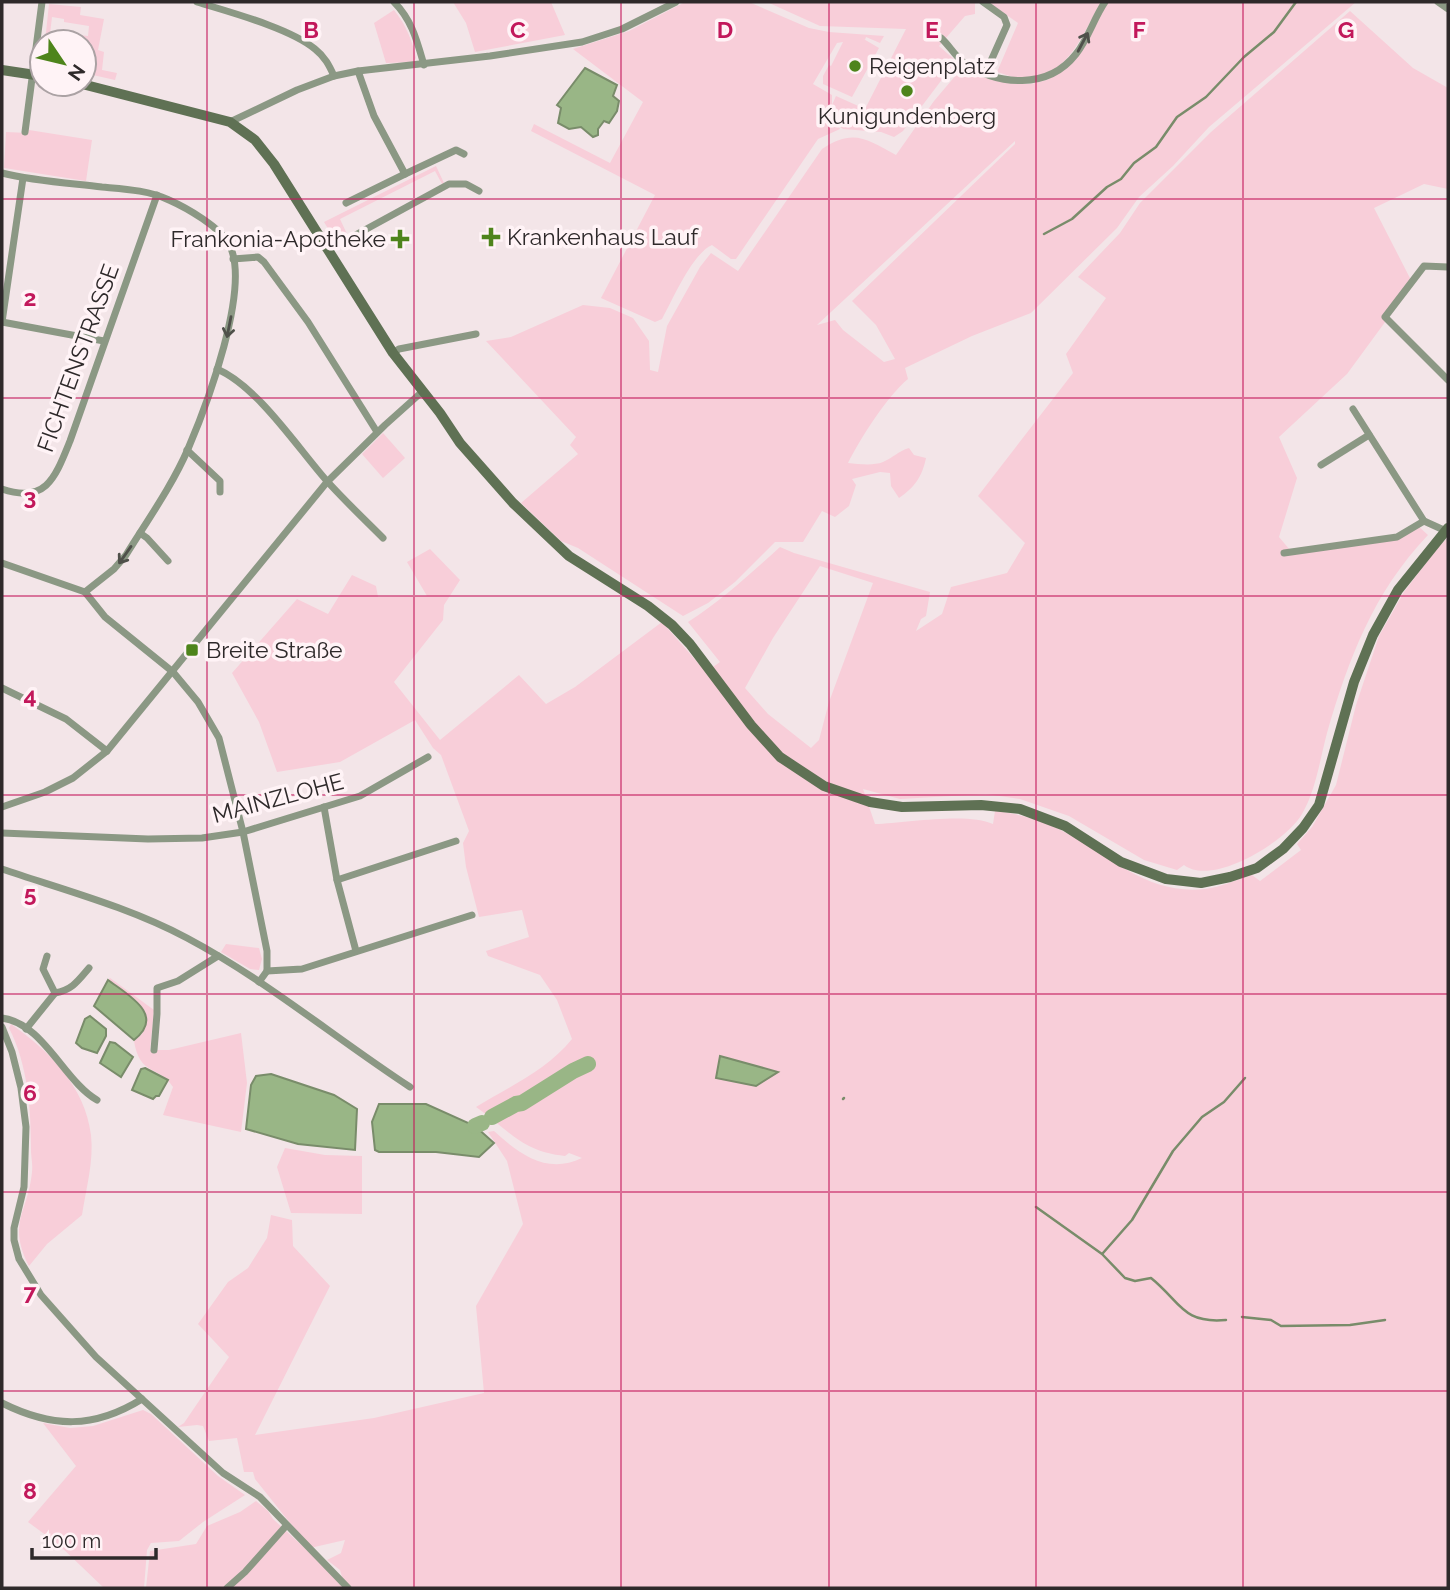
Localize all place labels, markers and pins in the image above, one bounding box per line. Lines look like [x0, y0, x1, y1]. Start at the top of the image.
place label: Reigenplatz [869, 52, 995, 79]
marker: Reigenplatz [847, 58, 863, 74]
marker: Kunigundenberg [899, 83, 915, 99]
place label: Kunigundenberg [818, 102, 996, 129]
place label: Krankenhaus Lauf [507, 223, 699, 250]
place label: Frankonia-Apotheke [171, 225, 386, 252]
marker: Krankenhaus Lauf [481, 227, 501, 247]
marker: Frankonia-Apotheke [392, 231, 408, 247]
place label: Breite Straße [206, 636, 343, 663]
marker: Breite Straße [184, 642, 200, 658]

